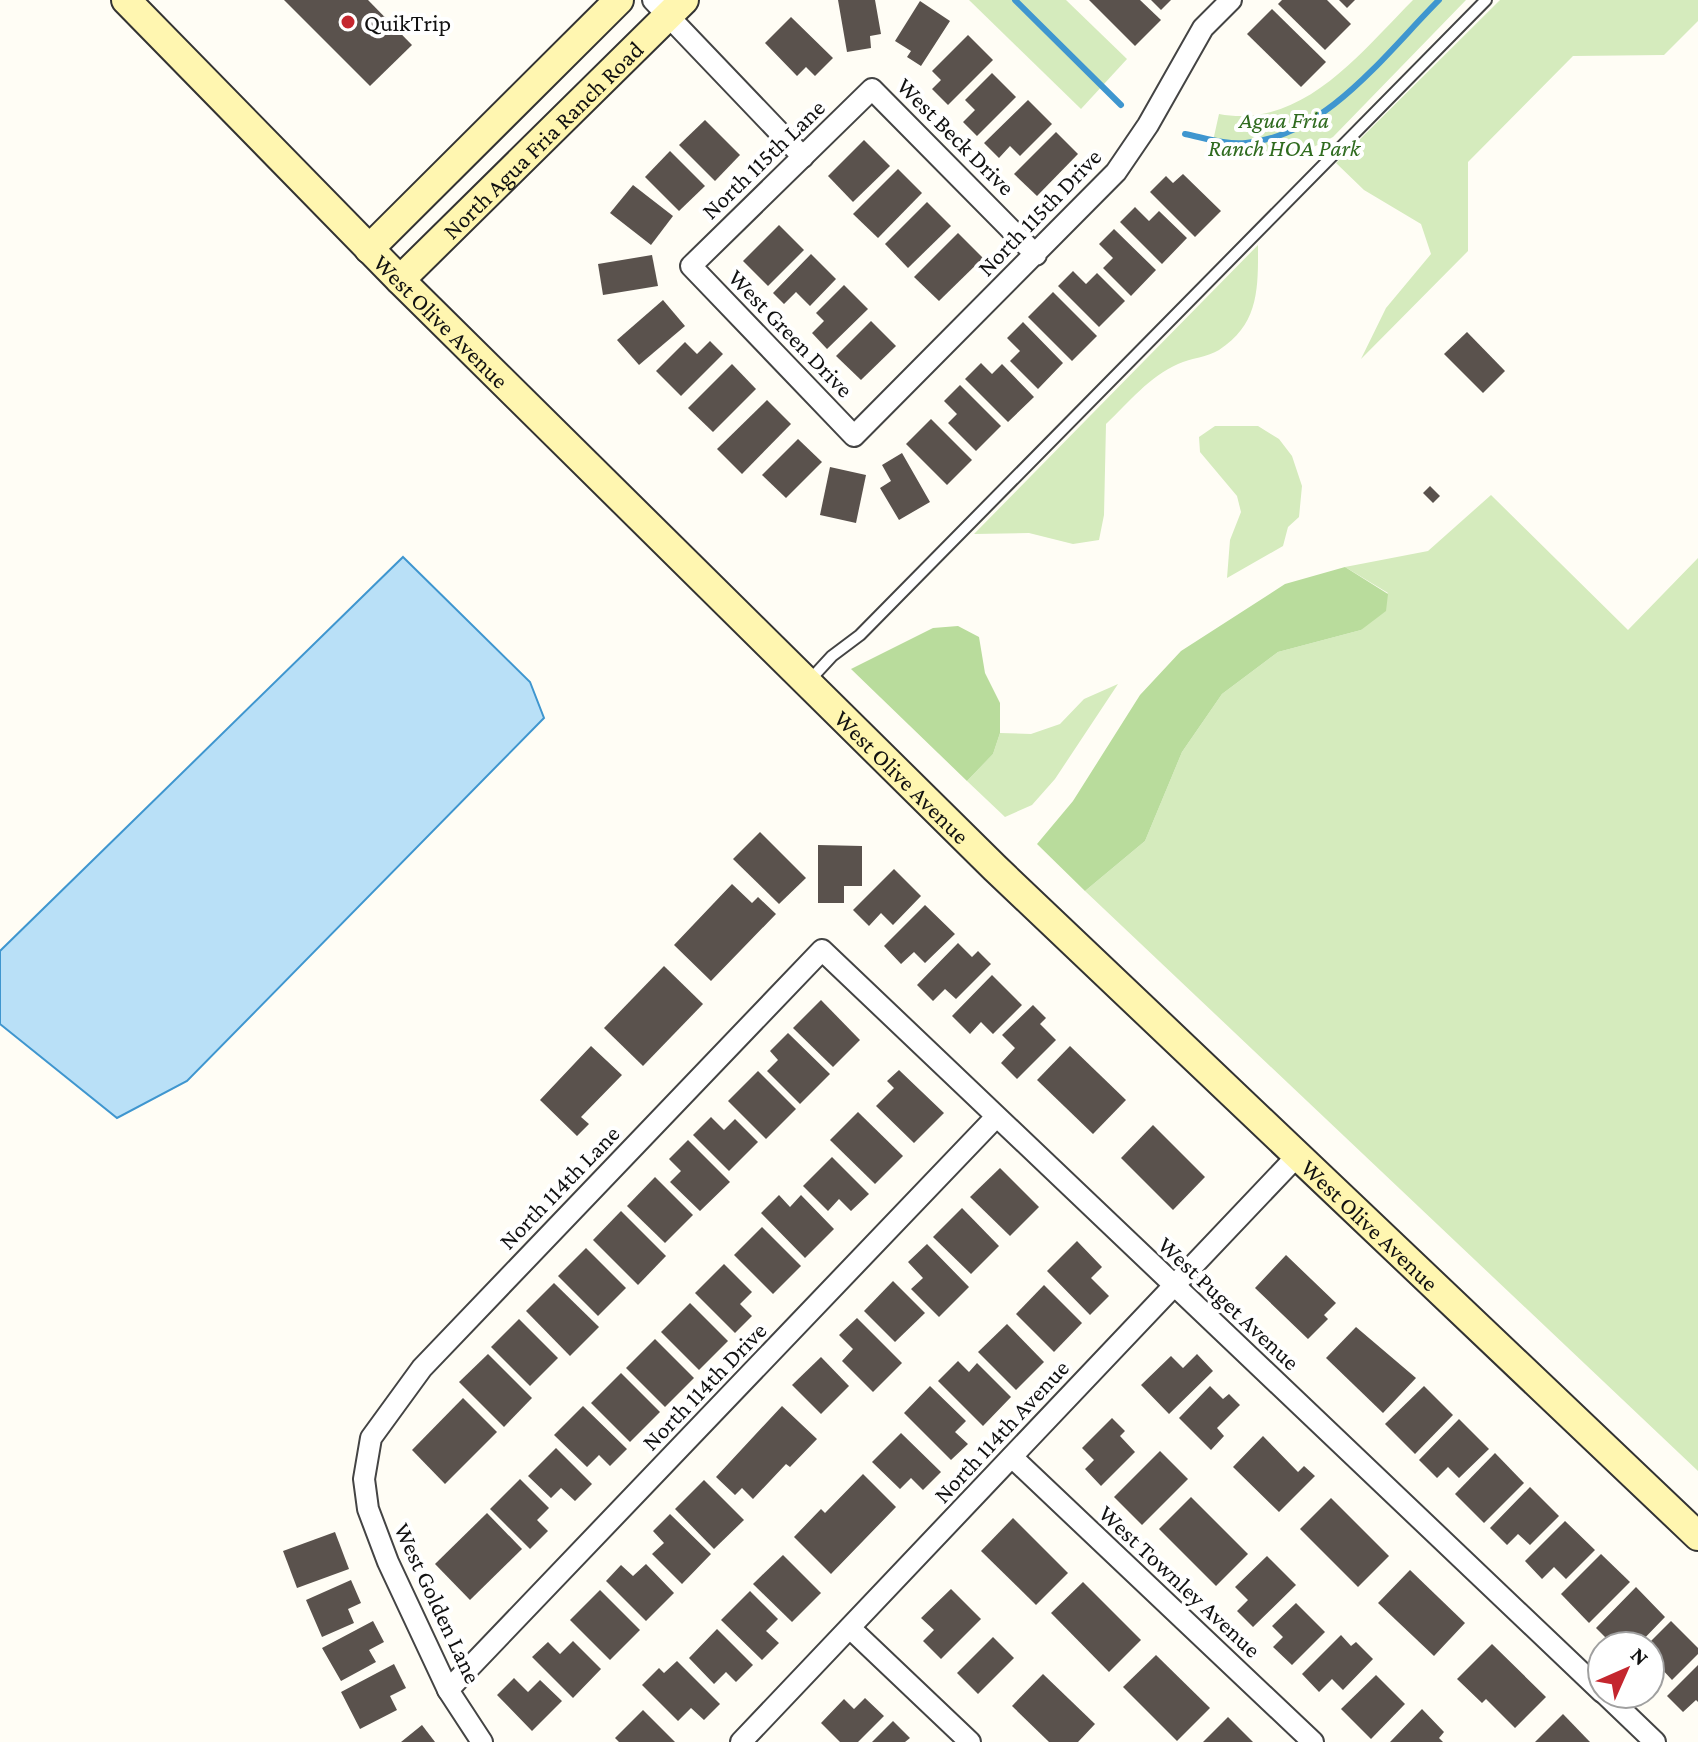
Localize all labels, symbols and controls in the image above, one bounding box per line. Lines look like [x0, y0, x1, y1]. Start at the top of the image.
place label: QuikTrip [364, 9, 451, 36]
marker: QuikTrip [339, 13, 357, 31]
street label: North Agua Fria Ranch Road [437, 35, 648, 244]
street label: West Beck Drive [892, 72, 1020, 200]
street label: North 115th Lane [696, 94, 830, 224]
park label: Agua Fria Ranch HOA Park [1208, 106, 1362, 161]
street label: North 115th Drive [972, 143, 1106, 281]
street label: West Olive Avenue [369, 248, 514, 393]
street label: West Green Drive [723, 263, 859, 403]
street label: West Olive Avenue [829, 704, 975, 849]
street label: North 114th Lane [493, 1120, 625, 1254]
street label: West Olive Avenue [1296, 1153, 1444, 1296]
street label: West Puget Avenue [1153, 1231, 1305, 1375]
street label: North 114th Drive [636, 1317, 772, 1455]
street label: North 114th Avenue [928, 1354, 1074, 1508]
street label: West Townley Avenue [1094, 1499, 1266, 1663]
street label: West Golden Lane [389, 1518, 487, 1688]
north arrow [1586, 1630, 1666, 1710]
text: N [1626, 1642, 1654, 1670]

